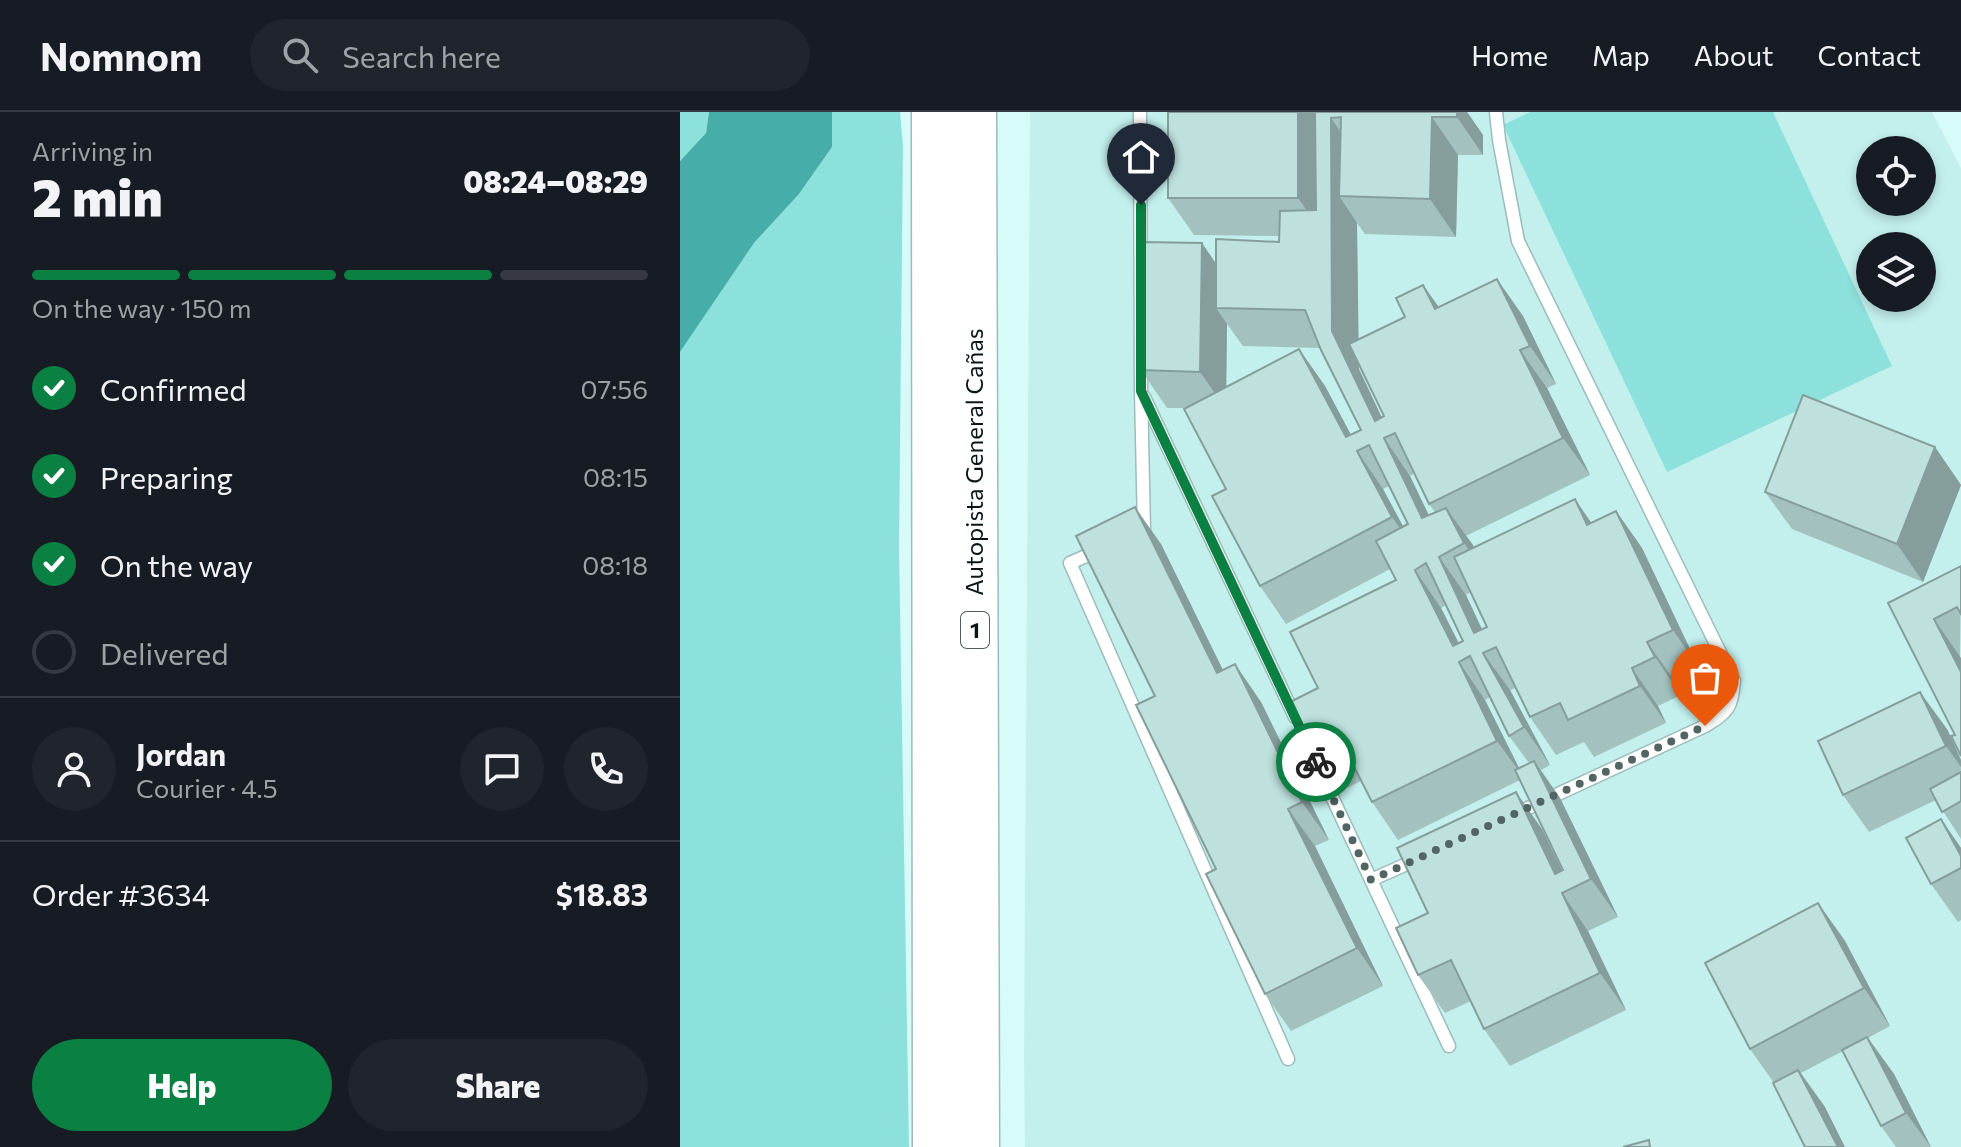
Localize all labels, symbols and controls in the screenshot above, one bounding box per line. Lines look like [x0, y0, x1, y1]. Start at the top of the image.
search box [250, 19, 810, 91]
text: Nomnom [40, 32, 202, 79]
icon: search [278, 33, 322, 77]
text: Search here [342, 37, 501, 74]
text: Home [1471, 38, 1548, 72]
text: Map [1592, 38, 1650, 72]
text: About [1694, 38, 1774, 72]
text: Contact [1818, 38, 1921, 72]
pin [1107, 123, 1175, 205]
text: Arriving in [32, 135, 153, 166]
icon: home [1119, 135, 1163, 179]
map controls [1856, 136, 1936, 312]
button: locate [1856, 136, 1936, 216]
text: 08:24–08:29 [463, 162, 648, 199]
text: 2 min [32, 164, 163, 228]
button: layers [1856, 232, 1936, 312]
text: On the way · 150 m [32, 292, 251, 323]
street label: Autopista General Cañas [959, 328, 988, 596]
icon: check [32, 366, 76, 410]
text: Confirmed [100, 370, 247, 407]
text: 07:56 [581, 373, 648, 404]
icon: check [32, 454, 76, 498]
text: Preparing [100, 458, 233, 495]
text: 08:15 [583, 461, 648, 492]
icon: check [32, 542, 76, 586]
text: On the way [100, 546, 253, 583]
text: 08:18 [582, 549, 648, 580]
road number: 1 [961, 612, 989, 648]
text: Delivered [100, 634, 229, 671]
pin [1671, 644, 1739, 726]
icon: bag [1683, 656, 1727, 700]
courier [1276, 722, 1356, 802]
button: person [32, 727, 116, 811]
button: chat [460, 727, 544, 811]
button: phone [564, 727, 648, 811]
text: Jordan [136, 735, 226, 772]
icon: bike [1294, 740, 1338, 784]
text: Courier · 4.5 [136, 772, 278, 803]
text: Order #3634 [32, 875, 210, 912]
text: $18.83 [556, 875, 648, 912]
button: Help [32, 1039, 332, 1131]
button: Share [348, 1039, 648, 1131]

